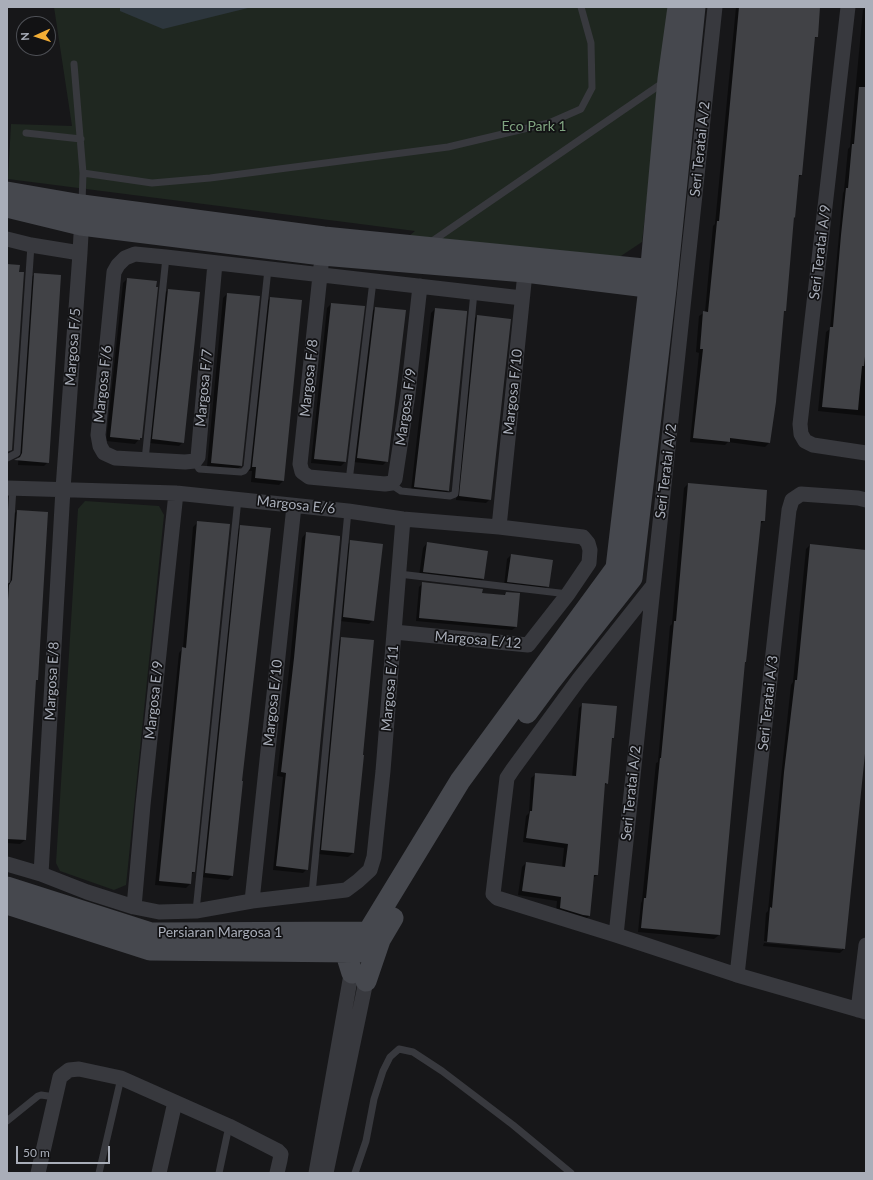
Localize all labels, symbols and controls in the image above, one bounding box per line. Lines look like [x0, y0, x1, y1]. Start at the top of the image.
north arrow [16, 16, 56, 56]
text: N [18, 32, 31, 41]
street label: Seri Teratai A/2 [687, 101, 713, 197]
park label: Eco Park 1 [502, 118, 566, 134]
street label: Seri Teratai A/9 [806, 204, 834, 300]
street label: Margosa F/5 [62, 307, 84, 387]
street label: Margosa F/8 [297, 338, 321, 418]
street label: Margosa F/6 [91, 344, 115, 424]
street label: Margosa F/7 [192, 348, 216, 428]
street label: Margosa F/10 [500, 348, 526, 436]
street label: Margosa F/9 [392, 367, 420, 447]
street label: Seri Teratai A/2 [652, 423, 680, 519]
street label: Margosa E/6 [256, 493, 336, 517]
street label: Margosa E/12 [434, 628, 522, 652]
street label: Margosa E/8 [42, 641, 62, 721]
street label: Margosa E/11 [378, 644, 402, 732]
street label: Seri Teratai A/3 [755, 655, 781, 751]
street label: Margosa E/10 [260, 659, 286, 747]
street label: Margosa E/9 [142, 660, 166, 740]
street label: Seri Teratai A/2 [618, 745, 644, 841]
street label: Persiaran Margosa 1 [158, 924, 282, 940]
scale bar [18, 1138, 112, 1164]
text: 50 m [23, 1145, 50, 1160]

